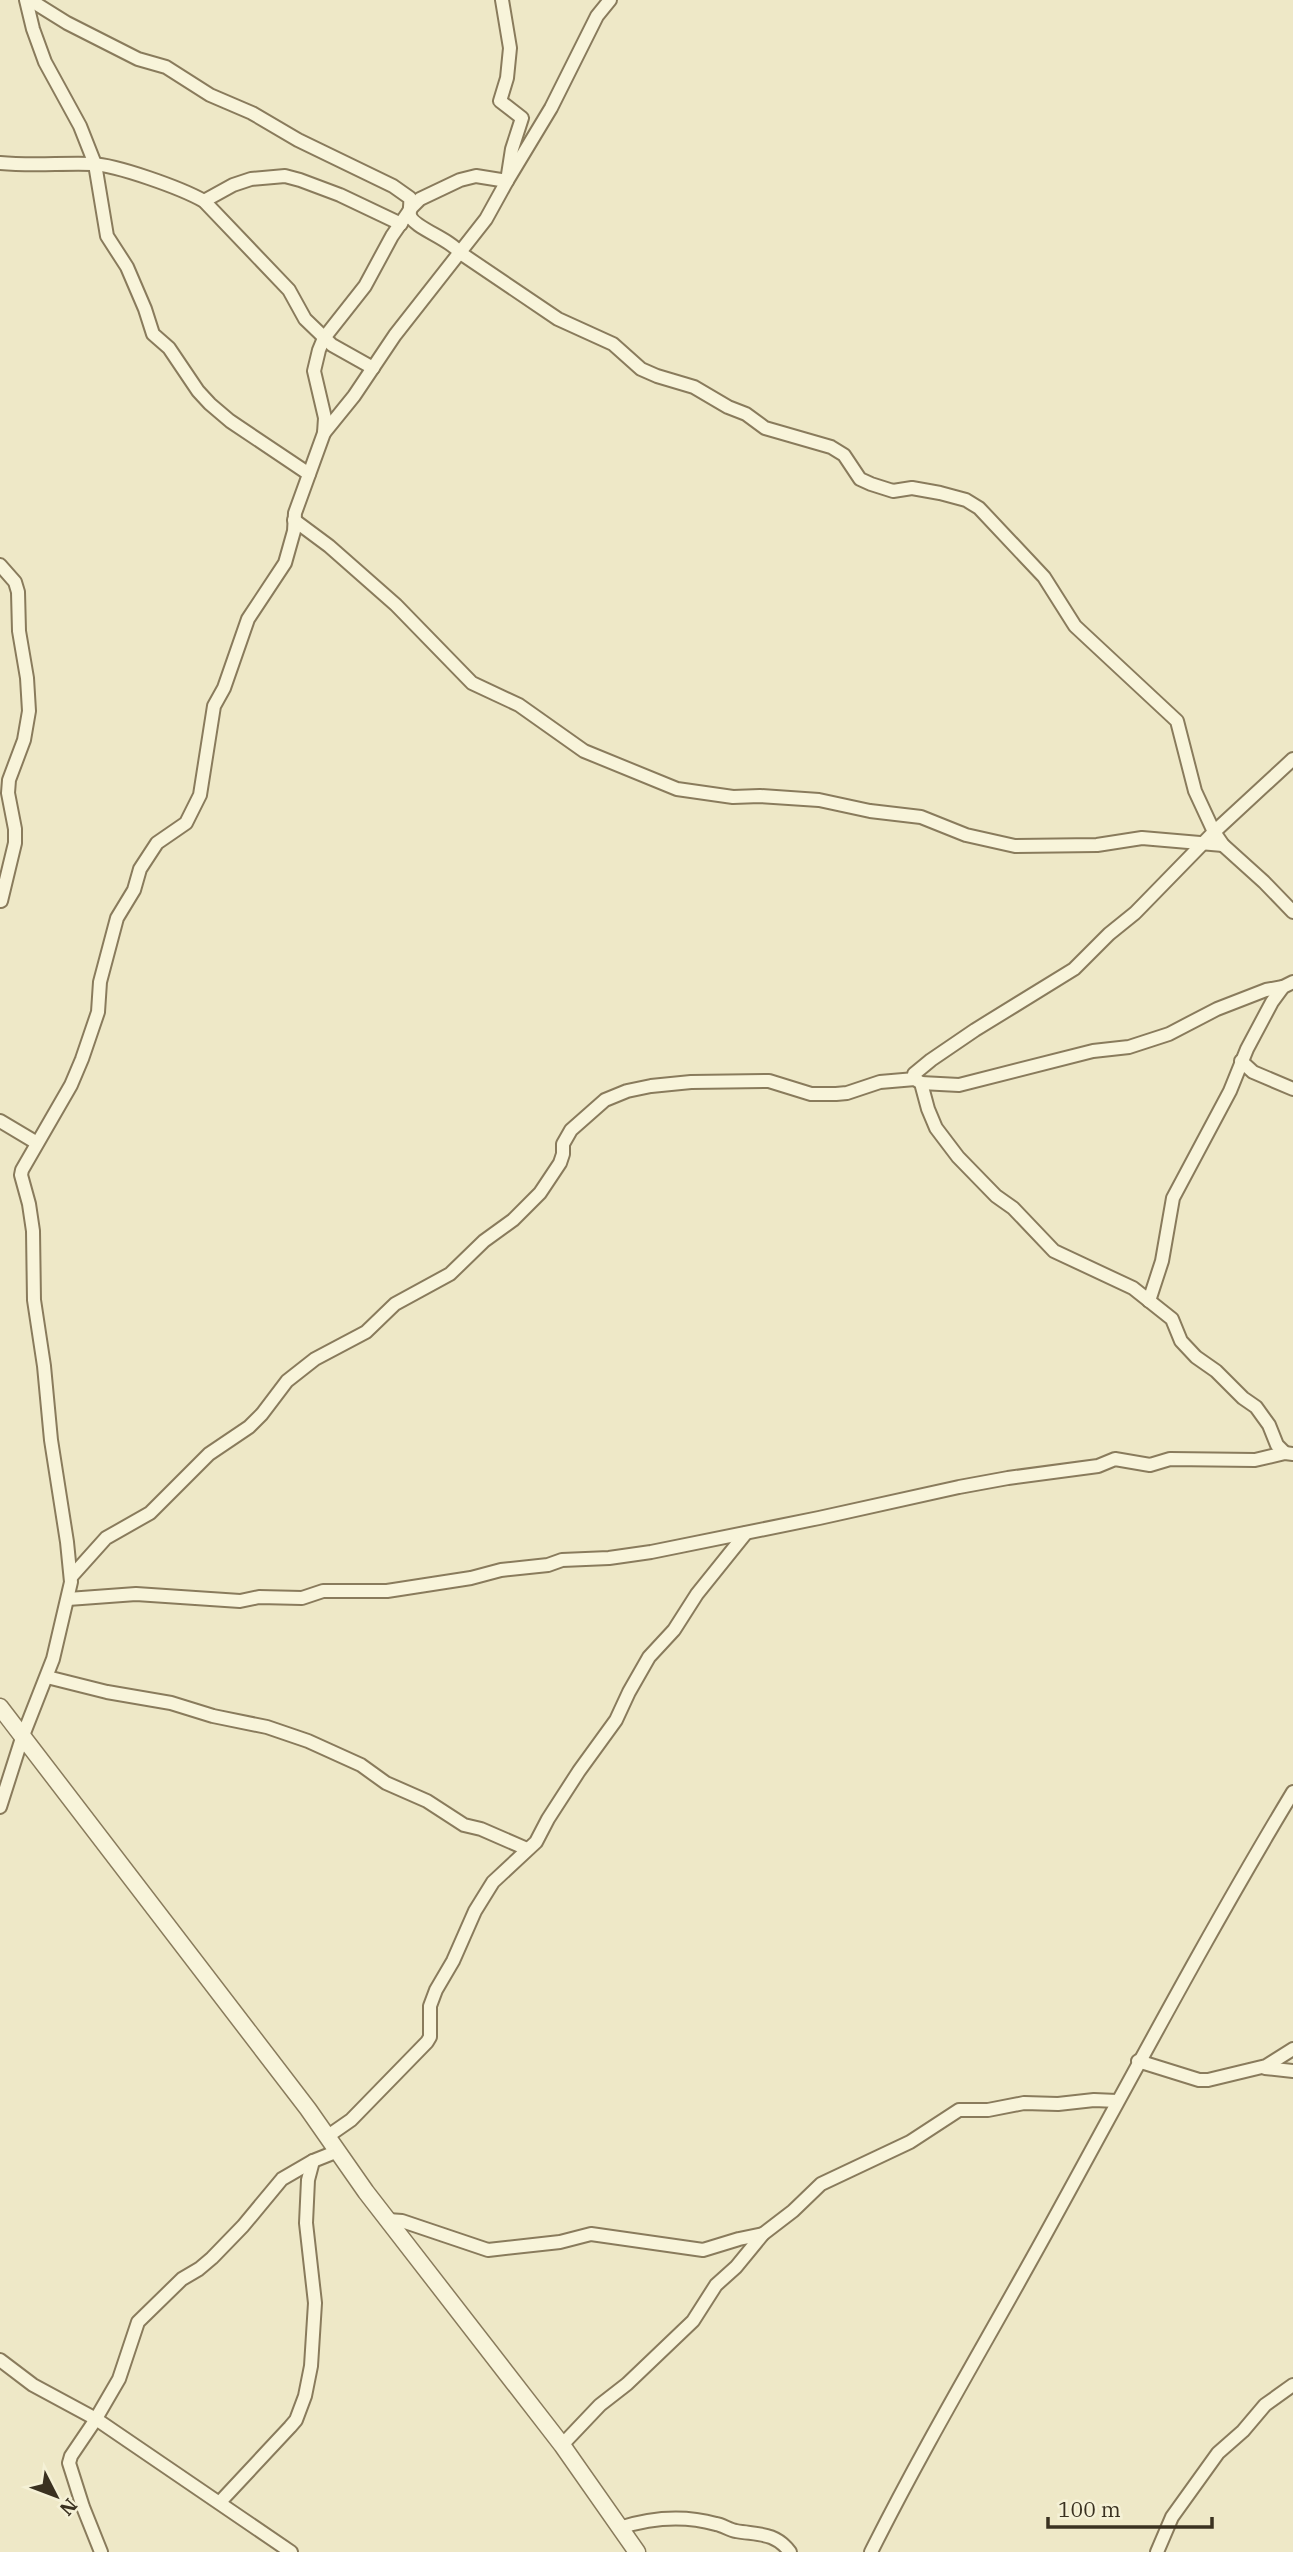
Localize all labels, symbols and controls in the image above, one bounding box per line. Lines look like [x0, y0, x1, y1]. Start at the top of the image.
north arrow [21, 2461, 91, 2531]
scale bar [1048, 2486, 1212, 2530]
text: N [55, 2494, 83, 2521]
text: 100 m [1058, 2495, 1121, 2523]

